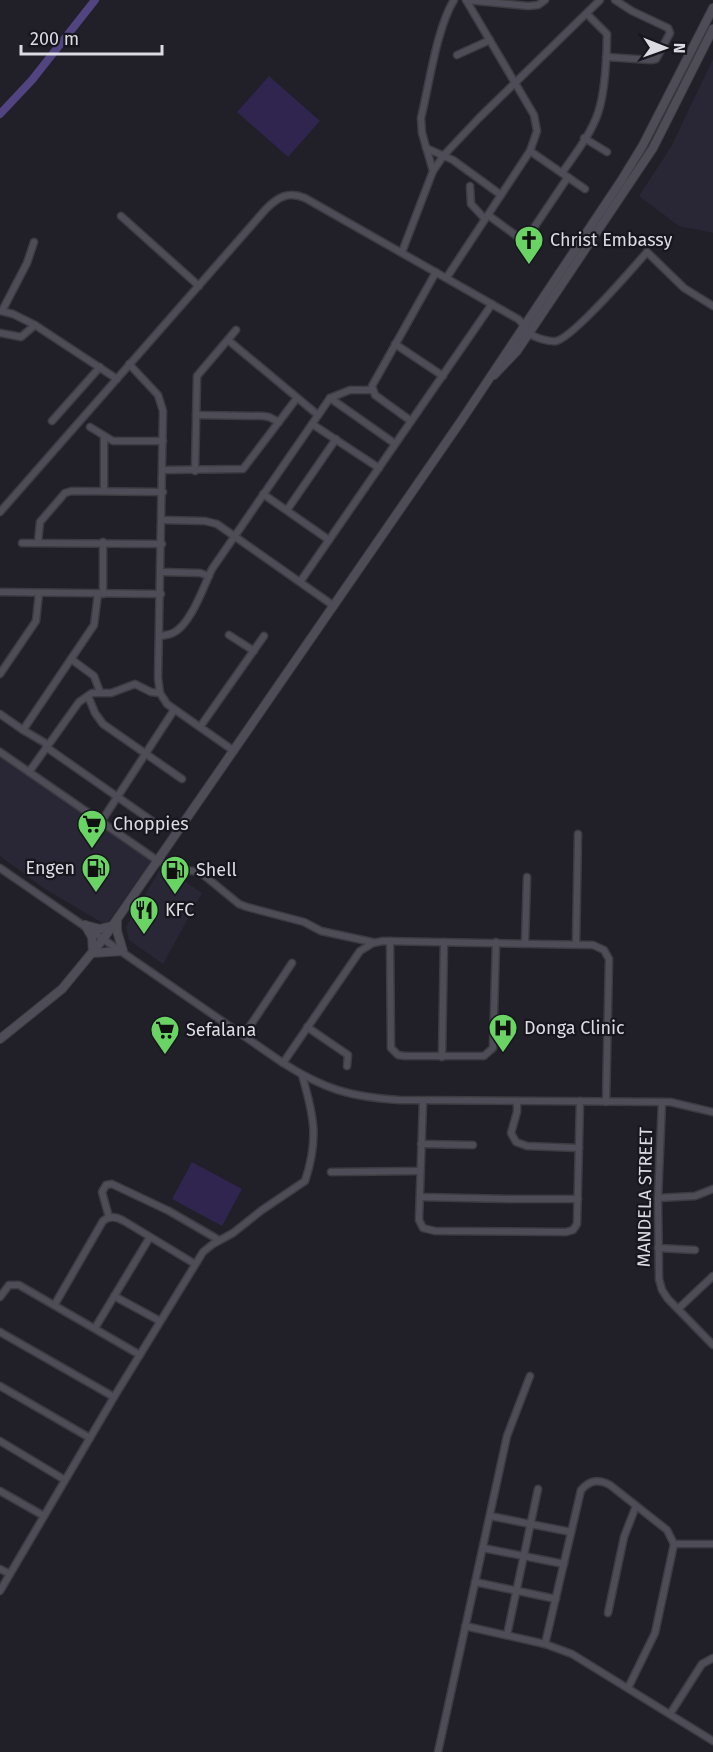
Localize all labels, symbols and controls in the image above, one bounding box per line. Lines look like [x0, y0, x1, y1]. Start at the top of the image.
scale bar [21, 18, 162, 56]
north arrow [635, 18, 695, 78]
text: 200 m [30, 28, 79, 50]
text: N [670, 43, 689, 54]
church icon: Christ Embassy [513, 224, 545, 266]
place label: Christ Embassy [550, 229, 672, 251]
supermarket icon: Choppies [76, 808, 108, 850]
place label: Choppies [113, 813, 189, 835]
fuel station icon: Engen [80, 852, 112, 894]
fuel station icon: Shell [159, 854, 191, 896]
place label: Engen [26, 857, 75, 879]
place label: Shell [196, 859, 237, 881]
restaurant icon: KFC [128, 894, 160, 936]
place label: KFC [165, 899, 194, 921]
hospital icon: Donga Clinic [487, 1012, 519, 1054]
supermarket icon: Sefalana [149, 1014, 181, 1056]
place label: Donga Clinic [524, 1017, 625, 1039]
place label: Sefalana [186, 1019, 256, 1041]
street label: MANDELA STREET [633, 1126, 657, 1267]

